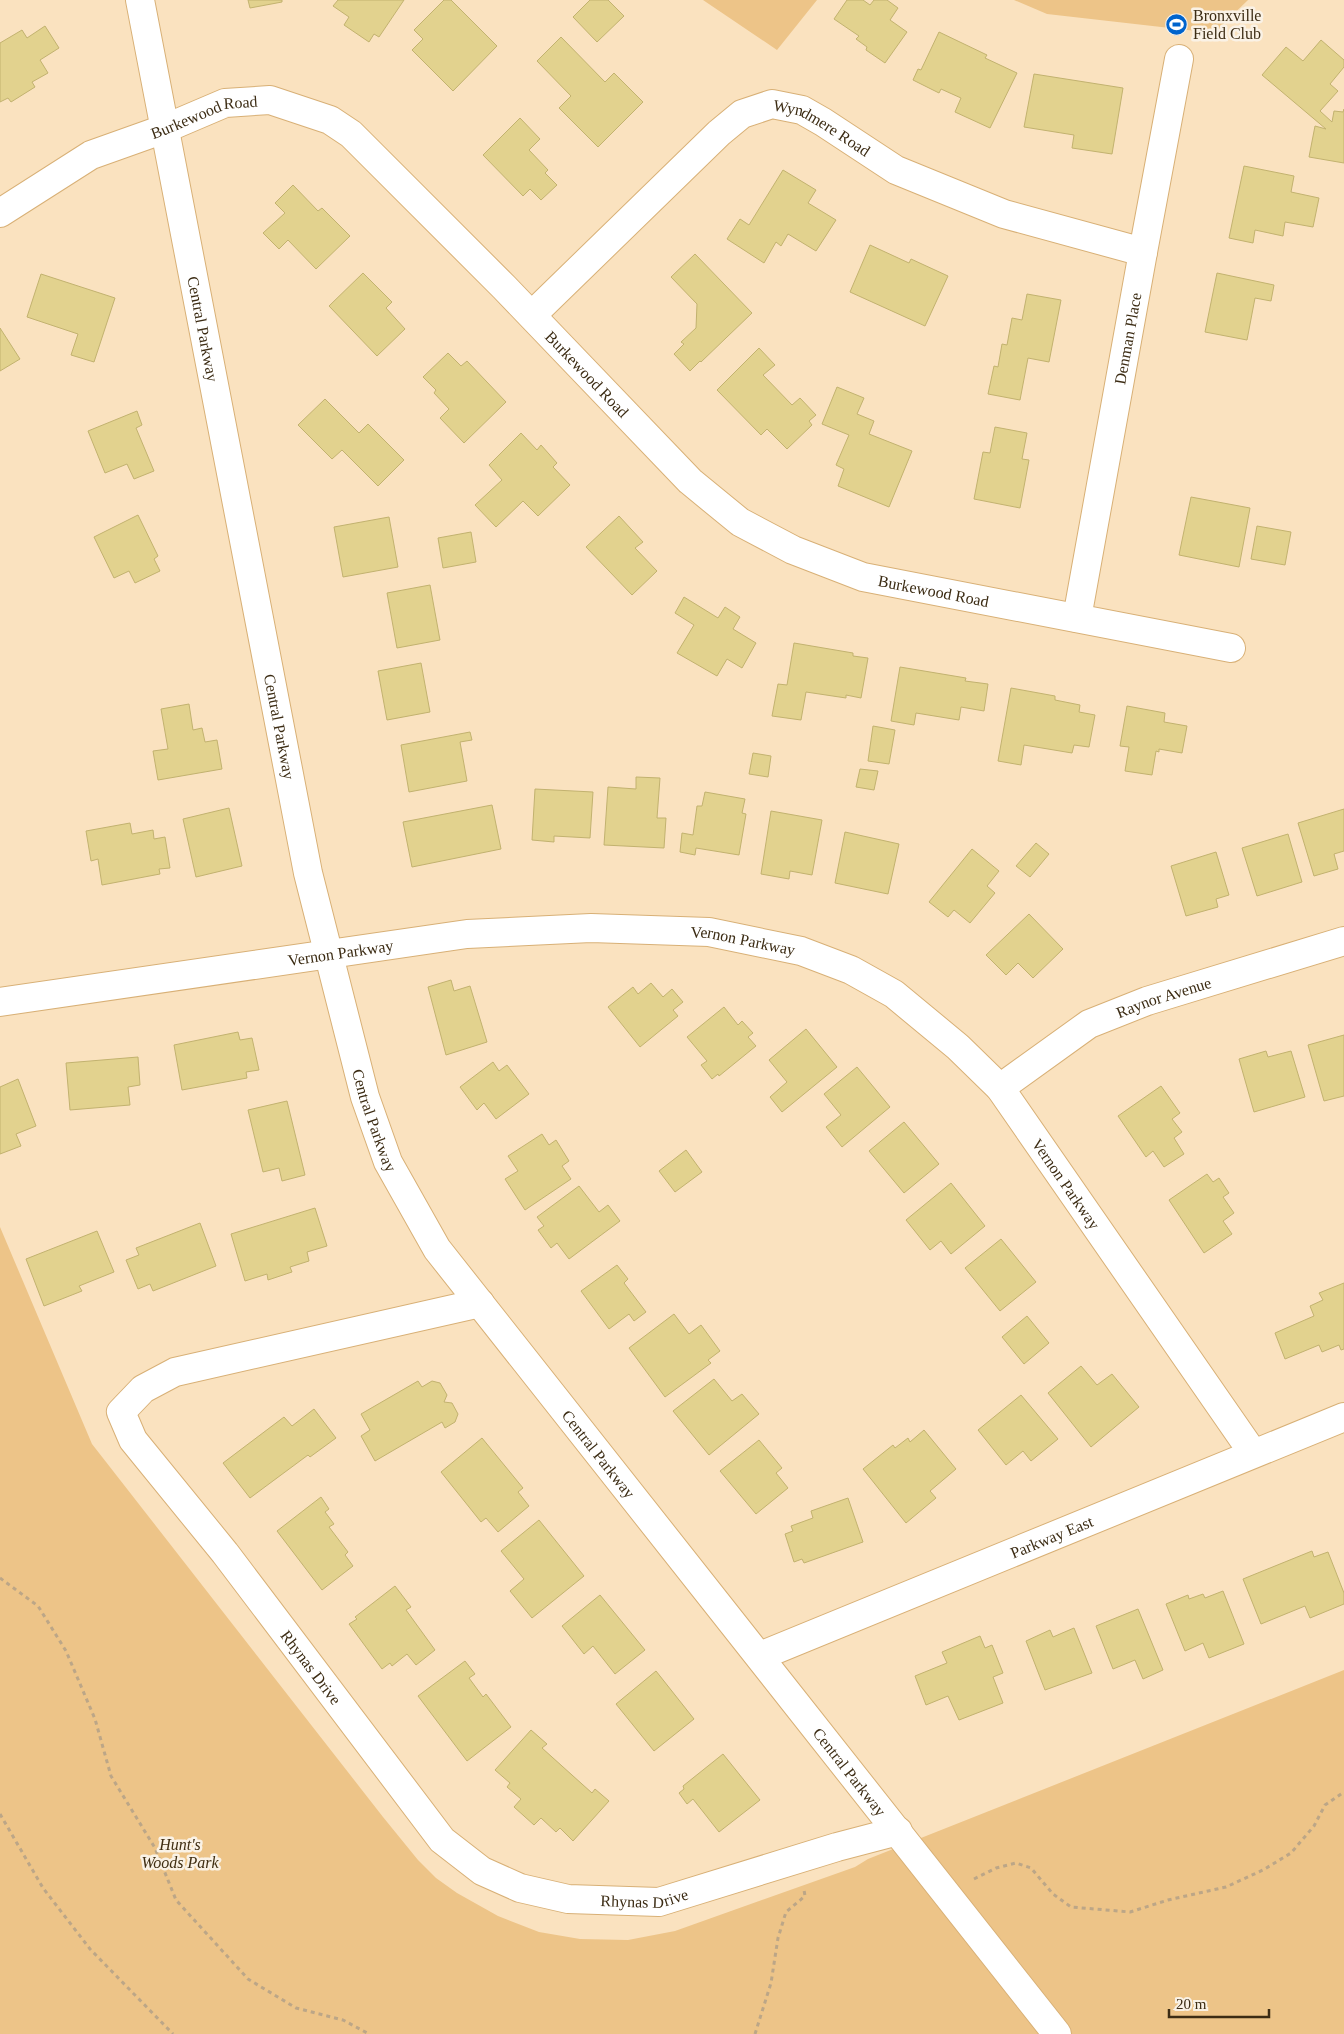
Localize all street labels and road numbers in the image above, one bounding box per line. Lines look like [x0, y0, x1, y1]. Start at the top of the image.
street label: Burkewood Road [148, 93, 258, 142]
street label: Wyndmere Road [772, 96, 873, 160]
street label: Central Parkway [184, 275, 221, 383]
street label: Denman Place [1111, 291, 1145, 386]
street label: Burkewood Road [542, 328, 632, 421]
street label: Burkewood Road [877, 572, 990, 610]
street label: Central Parkway [261, 673, 298, 781]
street label: Vernon Parkway [690, 923, 797, 960]
street label: Vernon Parkway [287, 937, 394, 969]
street label: Raynor Avenue [1114, 974, 1213, 1021]
street label: Central Parkway [349, 1067, 400, 1175]
street label: Vernon Parkway [1029, 1135, 1103, 1233]
street label: Central Parkway [559, 1407, 638, 1502]
street label: Parkway East [1008, 1512, 1096, 1562]
street label: Rhynas Drive [277, 1627, 344, 1708]
street label: Central Parkway [810, 1725, 889, 1820]
street label: Rhynas Drive [600, 1886, 690, 1911]

